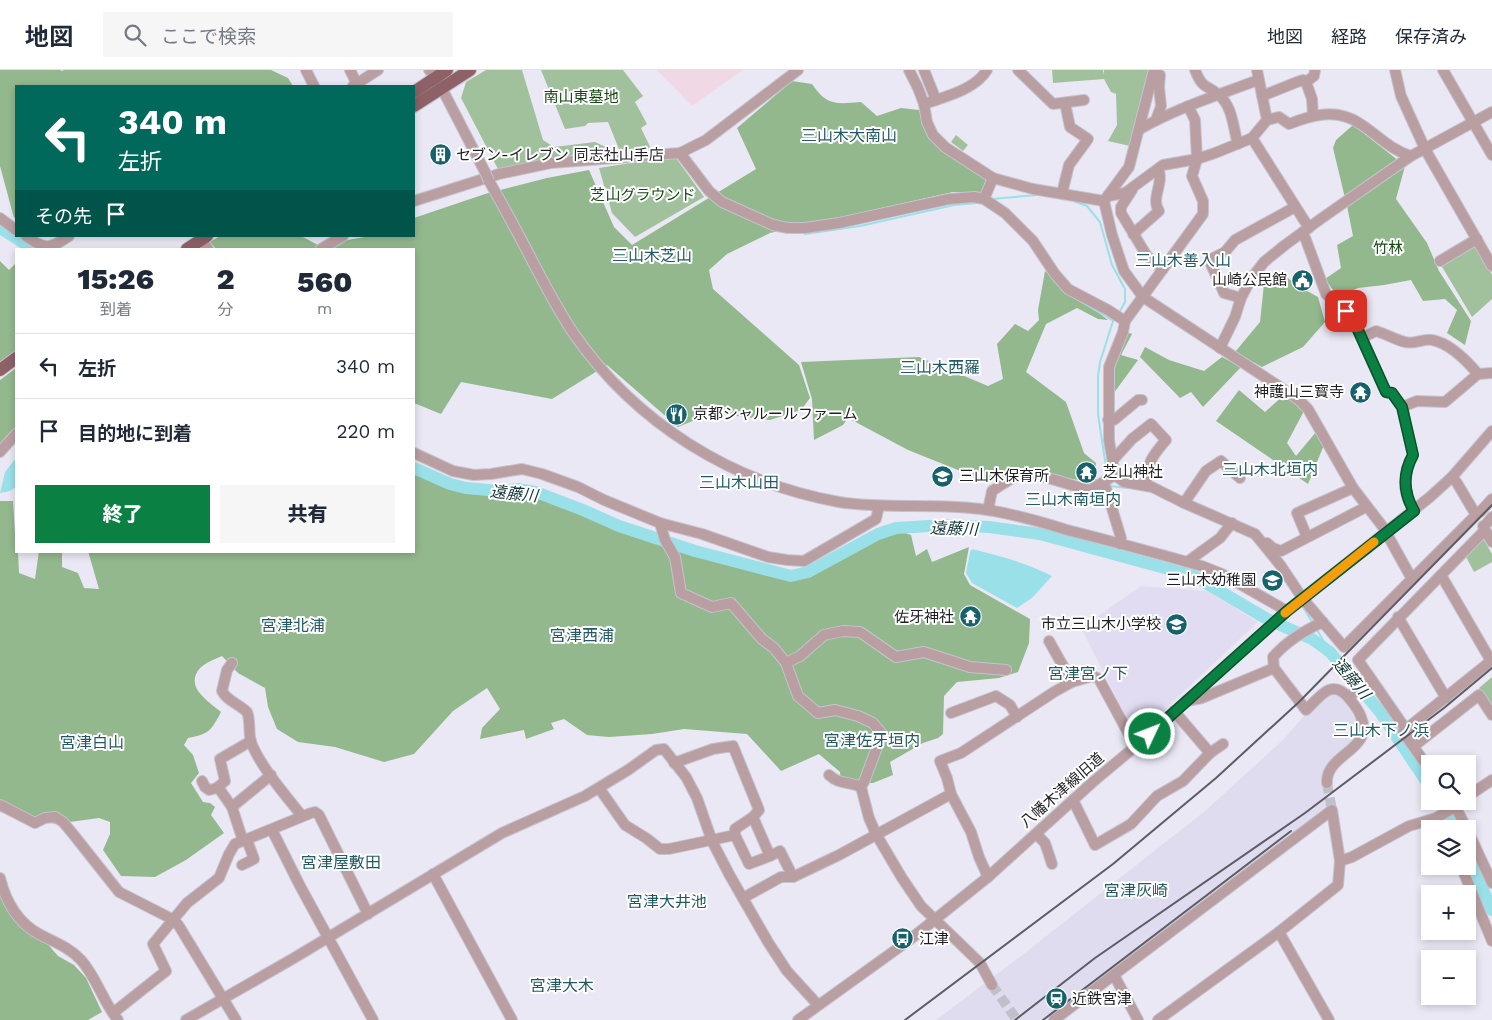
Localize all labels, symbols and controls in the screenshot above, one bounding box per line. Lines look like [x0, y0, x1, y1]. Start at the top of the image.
search box [103, 12, 453, 57]
icon: search [121, 21, 149, 49]
text: 地図 [25, 23, 73, 51]
text: ここで検索 [161, 25, 256, 48]
text: 地図 [1267, 26, 1303, 47]
text: 経路 [1331, 26, 1367, 47]
text: 保存済み [1395, 26, 1467, 47]
park label: 南山東墓地 [543, 88, 619, 106]
text: 340 m [118, 101, 227, 143]
icon: left [35, 105, 100, 170]
district label: 三山木大南山 [801, 126, 897, 145]
building icon: セブン-イレブン 同志社山手店 [428, 143, 452, 167]
place label: セブン-イレブン 同志社山手店 [456, 146, 664, 164]
text: 左折 [118, 149, 162, 174]
park label: 芝山グラウンド [590, 186, 696, 204]
icon: arrive [102, 200, 130, 228]
text: その先 [35, 205, 92, 228]
park label: 竹林 [1373, 239, 1403, 257]
district label: 三山木芝山 [612, 246, 692, 265]
district label: 三山木善入山 [1135, 251, 1231, 270]
text: 15:26 [77, 261, 154, 296]
text: 2 [216, 261, 235, 296]
text: 560 [297, 264, 353, 299]
public building icon: 山崎公民館 [1291, 268, 1315, 292]
place label: 山崎公民館 [1212, 271, 1287, 289]
pin [1325, 290, 1367, 332]
icon: arrive [1332, 297, 1360, 325]
text: m [317, 299, 332, 318]
text: 到着 [100, 300, 132, 319]
text: 分 [217, 300, 233, 319]
icon: left [35, 352, 63, 380]
text: 340 m [336, 355, 395, 378]
text: 左折 [78, 357, 116, 380]
district label: 三山木西羅 [900, 358, 980, 377]
temple icon: 神護山三寳寺 [1348, 380, 1372, 404]
place label: 神護山三寳寺 [1254, 383, 1344, 401]
restaurant icon: 京都シャルールファーム [665, 402, 689, 426]
place label: 京都シャルールファーム [693, 405, 858, 423]
icon: arrive [35, 417, 63, 445]
text: 220 m [336, 420, 395, 443]
text: 目的地に到着 [78, 422, 192, 445]
temple icon: 芝山神社 [1075, 460, 1099, 484]
district label: 三山木北垣内 [1222, 460, 1318, 479]
place label: 芝山神社 [1103, 463, 1163, 481]
school or university icon: 三山木保育所 [931, 464, 955, 488]
place label: 三山木保育所 [959, 467, 1049, 485]
district label: 三山木山田 [699, 473, 779, 492]
water label: 遠藤川 [489, 482, 541, 506]
button: 終了 [35, 485, 210, 543]
button: 共有 [220, 485, 395, 543]
district label: 三山木南垣内 [1025, 490, 1121, 509]
water label: 遠藤川 [930, 518, 980, 539]
school or university icon: 三山木幼稚園 [1260, 568, 1284, 592]
place label: 三山木幼稚園 [1166, 571, 1256, 589]
temple icon: 佐牙神社 [958, 605, 982, 629]
place label: 佐牙神社 [894, 608, 954, 626]
school or university icon: 市立三山木小学校 [1165, 612, 1189, 636]
place label: 市立三山木小学校 [1041, 615, 1161, 633]
district label: 宮津北浦 [261, 616, 325, 635]
district label: 宮津西浦 [550, 626, 614, 645]
water label: 遠藤川 [1329, 654, 1376, 704]
district label: 宮津宮ノ下 [1048, 664, 1128, 683]
position arrow [1123, 707, 1175, 759]
district label: 三山木下ノ浜 [1333, 721, 1429, 740]
district label: 宮津佐牙垣内 [824, 731, 920, 750]
district label: 宮津白山 [60, 733, 124, 752]
street label: 八幡木津線旧道 [1016, 749, 1108, 831]
map controls [1421, 755, 1476, 1005]
button: search [1421, 755, 1476, 810]
button: layers [1421, 820, 1476, 875]
district label: 宮津屋敷田 [301, 853, 381, 872]
district label: 宮津灰崎 [1104, 881, 1168, 900]
button: + [1421, 885, 1476, 940]
district label: 宮津大井池 [627, 892, 707, 911]
bus stop icon: 江津 [891, 927, 915, 951]
place label: 江津 [919, 930, 949, 948]
button: − [1421, 950, 1476, 1005]
district label: 宮津大木 [530, 976, 594, 995]
station icon: 近鉄宮津 [1044, 987, 1068, 1011]
place label: 近鉄宮津 [1072, 990, 1132, 1008]

